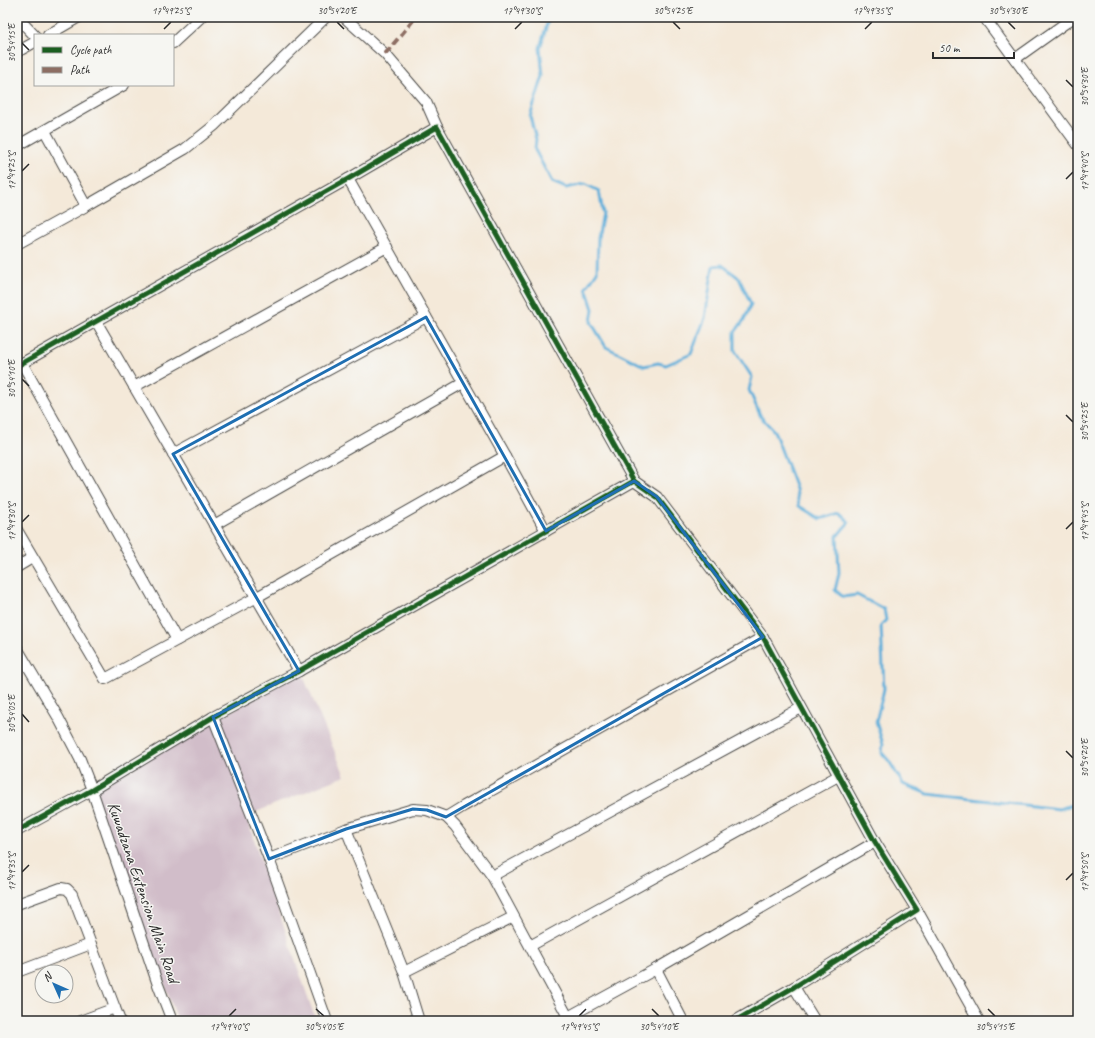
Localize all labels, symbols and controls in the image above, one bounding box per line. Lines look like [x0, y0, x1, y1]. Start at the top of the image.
text: 17°49'25"S [152, 4, 192, 17]
text: 30°54'20"E [318, 4, 358, 17]
text: 17°49'30"S [503, 4, 543, 17]
text: 30°54'25"E [654, 4, 694, 17]
text: 17°49'35"S [853, 4, 893, 17]
text: 30°54'30"E [989, 4, 1029, 17]
text: 30°54'15"E [5, 22, 18, 62]
legend [34, 34, 174, 86]
scale bar [933, 34, 1014, 60]
text: 50 m [939, 40, 961, 56]
text: Cycle path [70, 42, 112, 58]
text: Path [70, 62, 90, 78]
text: 30°54'30"E [1078, 66, 1091, 106]
text: 17°49'25"S [5, 150, 18, 190]
text: 17°49'40"S [1078, 151, 1091, 191]
text: 30°54'10"E [5, 358, 18, 398]
text: 30°54'25"E [1078, 401, 1091, 441]
text: 17°49'30"S [5, 501, 18, 541]
text: 17°49'45"S [1078, 501, 1091, 541]
text: 30°54'05"E [5, 693, 18, 733]
text: 30°54'20"E [1078, 737, 1091, 777]
street label: Kuwadzana Extension Main Road [103, 799, 185, 988]
text: 17°49'35"S [5, 851, 18, 891]
text: 17°49'50"S [1078, 852, 1091, 892]
north arrow [34, 964, 74, 1004]
text: N [40, 968, 56, 984]
text: 17°49'40"S [210, 1020, 250, 1033]
text: 30°54'05"E [305, 1020, 345, 1033]
text: 17°49'45"S [560, 1020, 600, 1033]
text: 30°54'10"E [640, 1020, 680, 1033]
text: 30°54'15"E [976, 1020, 1016, 1033]

